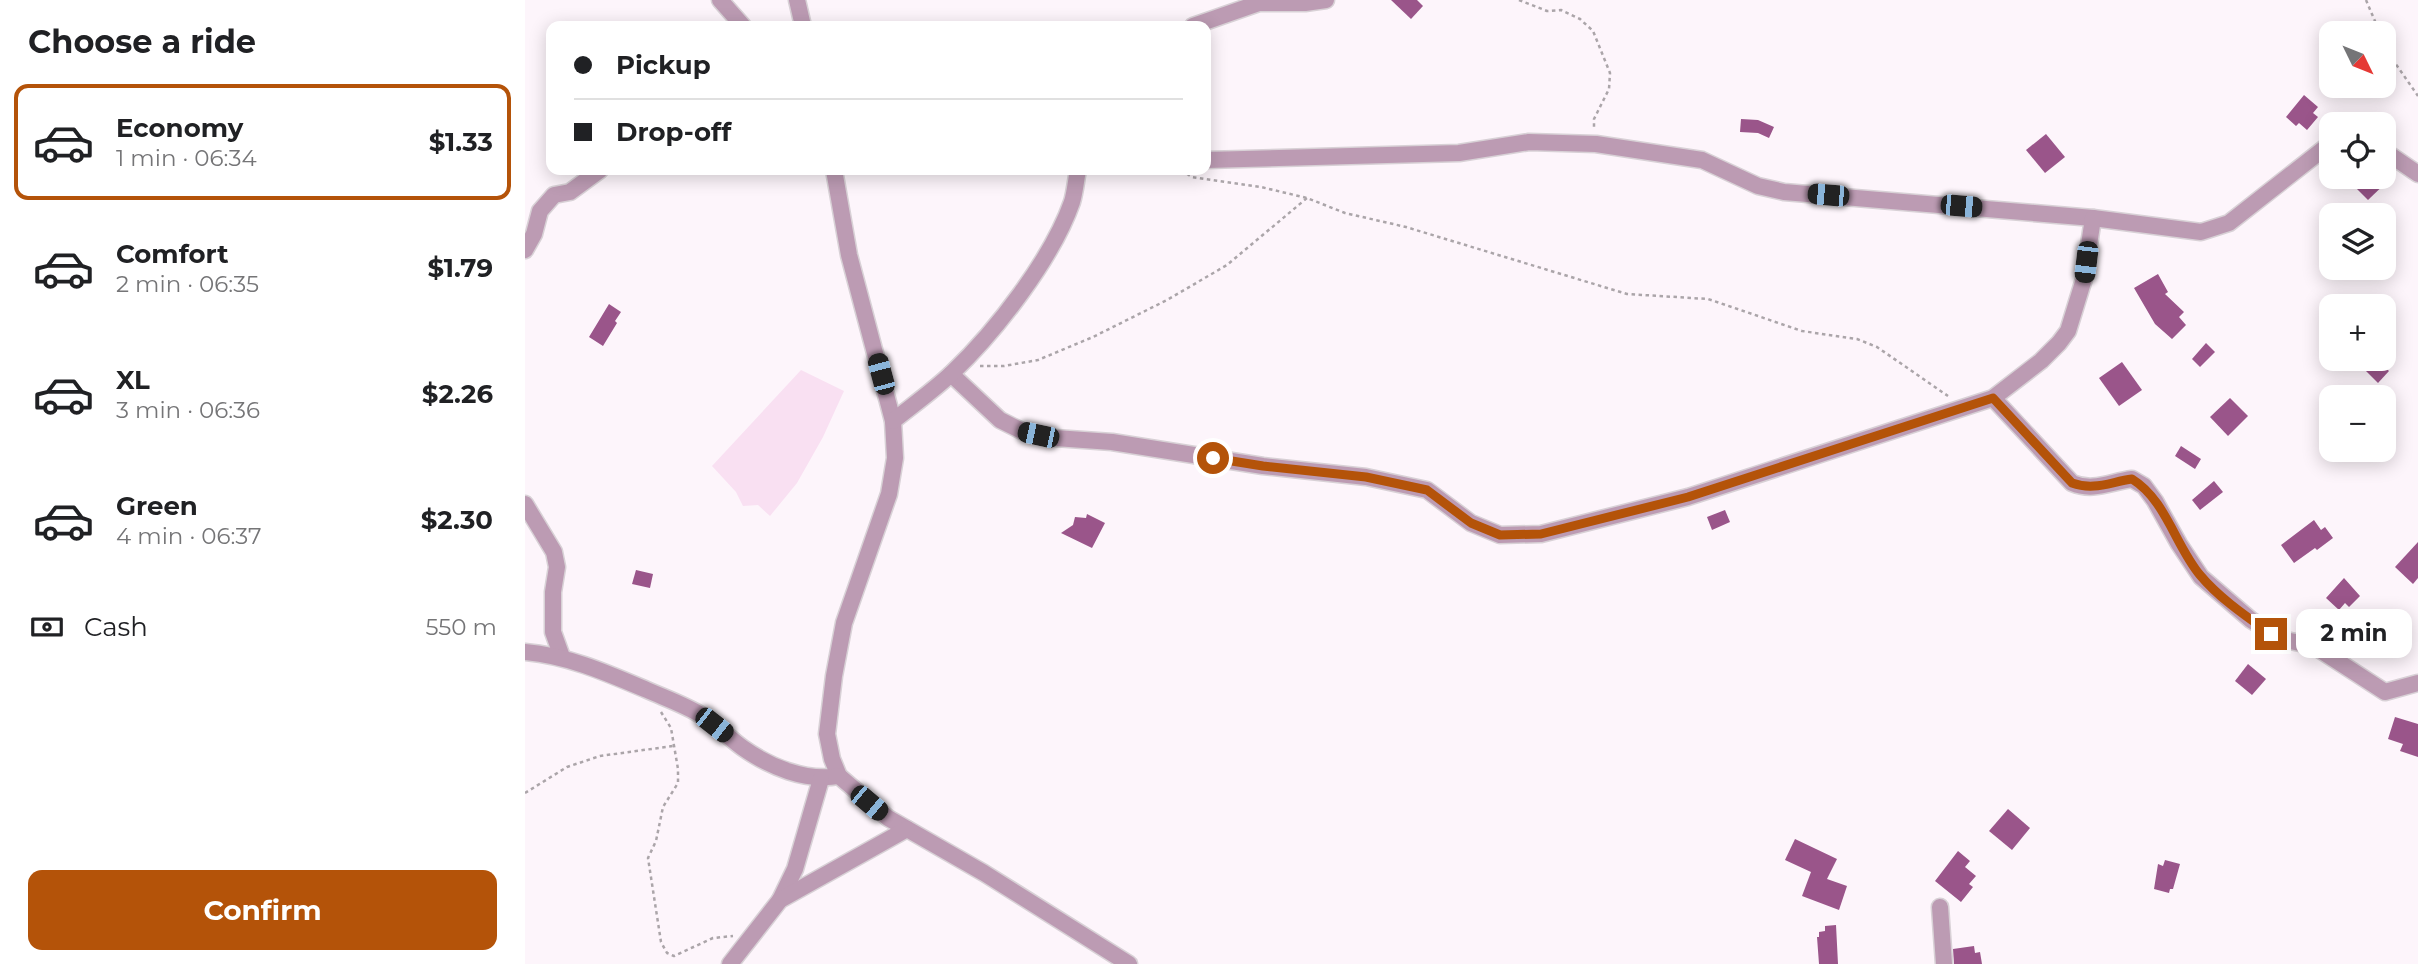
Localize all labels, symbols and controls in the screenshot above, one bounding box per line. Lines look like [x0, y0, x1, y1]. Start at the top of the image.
north arrow [2319, 21, 2396, 98]
map controls [2319, 21, 2396, 462]
text: Choose a ride [28, 22, 256, 61]
text: Pickup [616, 49, 711, 81]
icon: car [32, 111, 95, 174]
text: Economy [116, 112, 243, 144]
button: locate [2319, 112, 2396, 189]
text: Drop-off [616, 116, 731, 148]
text: $1.33 [429, 126, 493, 158]
text: 1 min · 06:34 [116, 144, 257, 172]
car [1807, 183, 1850, 207]
car [1940, 194, 1983, 218]
button: layers [2319, 203, 2396, 280]
icon: car [32, 237, 95, 300]
text: Comfort [116, 238, 228, 270]
car [2074, 240, 2099, 284]
text: $1.79 [427, 252, 493, 284]
text: 2 min · 06:35 [116, 270, 259, 298]
button: + [2319, 294, 2396, 371]
car [866, 351, 897, 397]
icon: car [32, 363, 95, 426]
text: XL [116, 364, 150, 396]
text: $2.26 [422, 378, 493, 410]
button: − [2319, 385, 2396, 462]
text: 3 min · 06:36 [116, 396, 260, 424]
car [1016, 420, 1061, 450]
route start [1197, 442, 1229, 474]
icon: car [32, 489, 95, 552]
text: Green [116, 490, 198, 522]
text: $2.30 [421, 504, 493, 536]
text: 4 min · 06:37 [116, 522, 262, 550]
icon: cash [28, 608, 66, 646]
callout: 2 min [2295, 610, 2411, 658]
text: Cash [84, 611, 148, 643]
text: 550 m [425, 613, 497, 641]
route end [2255, 618, 2287, 650]
text: 2 min [2320, 619, 2388, 647]
car [691, 704, 738, 746]
car [847, 781, 892, 825]
button: Confirm [28, 870, 497, 950]

